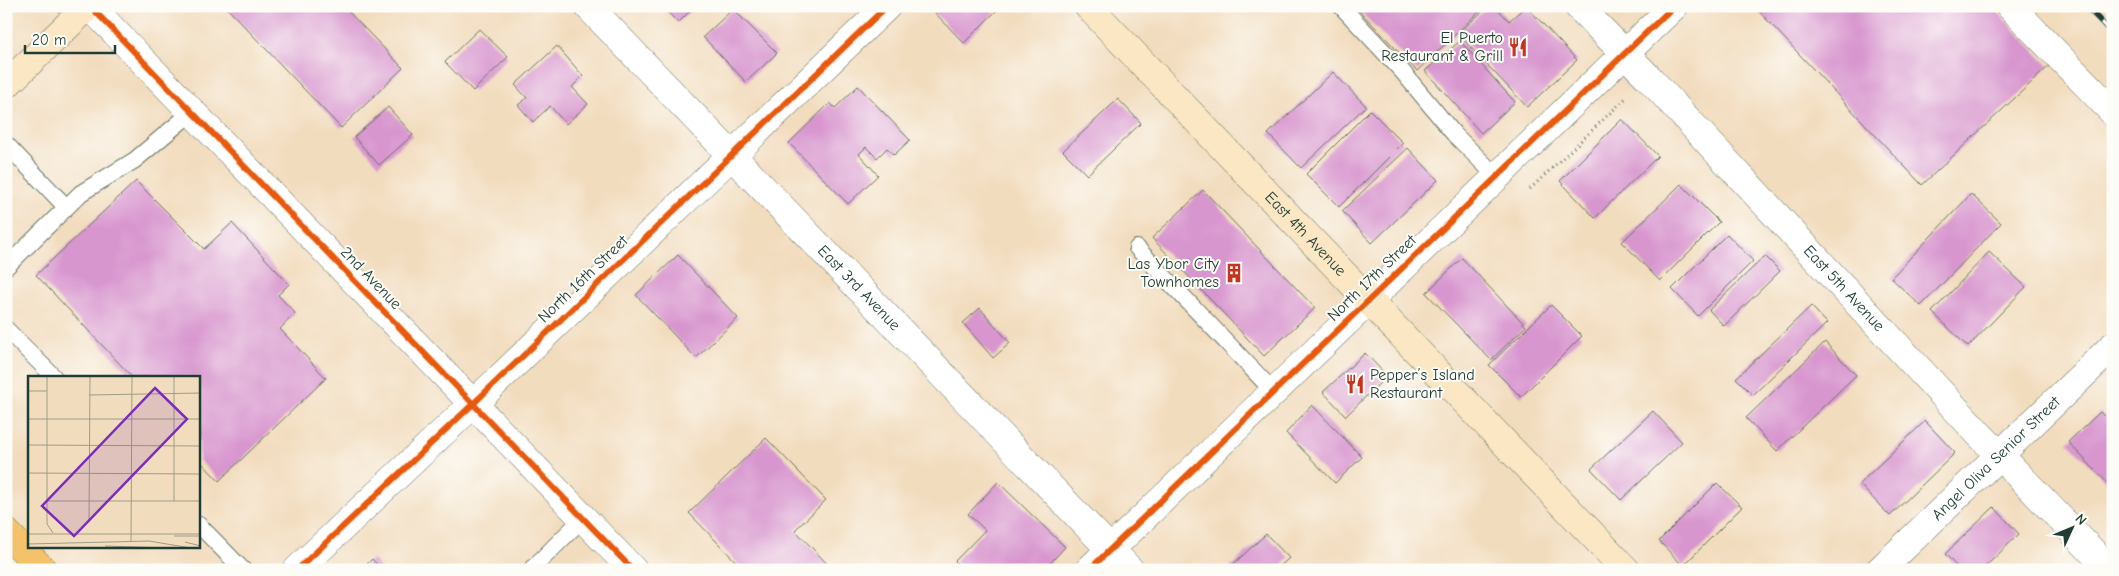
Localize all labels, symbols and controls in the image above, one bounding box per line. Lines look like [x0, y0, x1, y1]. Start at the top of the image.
scale bar [25, 22, 115, 54]
place label: El Puerto Restaurant & Grill [1381, 29, 1503, 65]
text: 20 m [32, 31, 66, 49]
restaurant icon: El Puerto Restaurant & Grill [1507, 36, 1529, 58]
street label: East 4th Avenue [1261, 188, 1350, 280]
street label: North 16th Street [535, 231, 632, 326]
street label: North 17th Street [1324, 231, 1420, 325]
street label: East 3rd Avenue [814, 242, 904, 334]
street label: East 5th Avenue [1800, 242, 1888, 335]
street label: 2nd Avenue [337, 243, 405, 313]
place label: Las Ybor City Townhomes [1128, 255, 1220, 291]
building icon: Las Ybor City Townhomes [1223, 262, 1245, 284]
place label: Pepper’s Island Restaurant [1370, 366, 1475, 402]
restaurant icon: Pepper’s Island Restaurant [1344, 373, 1366, 395]
inset map [28, 376, 200, 548]
street label: Angel Oliva Senior Street [1928, 392, 2064, 524]
north arrow [2046, 504, 2096, 554]
text: N [2072, 510, 2090, 529]

